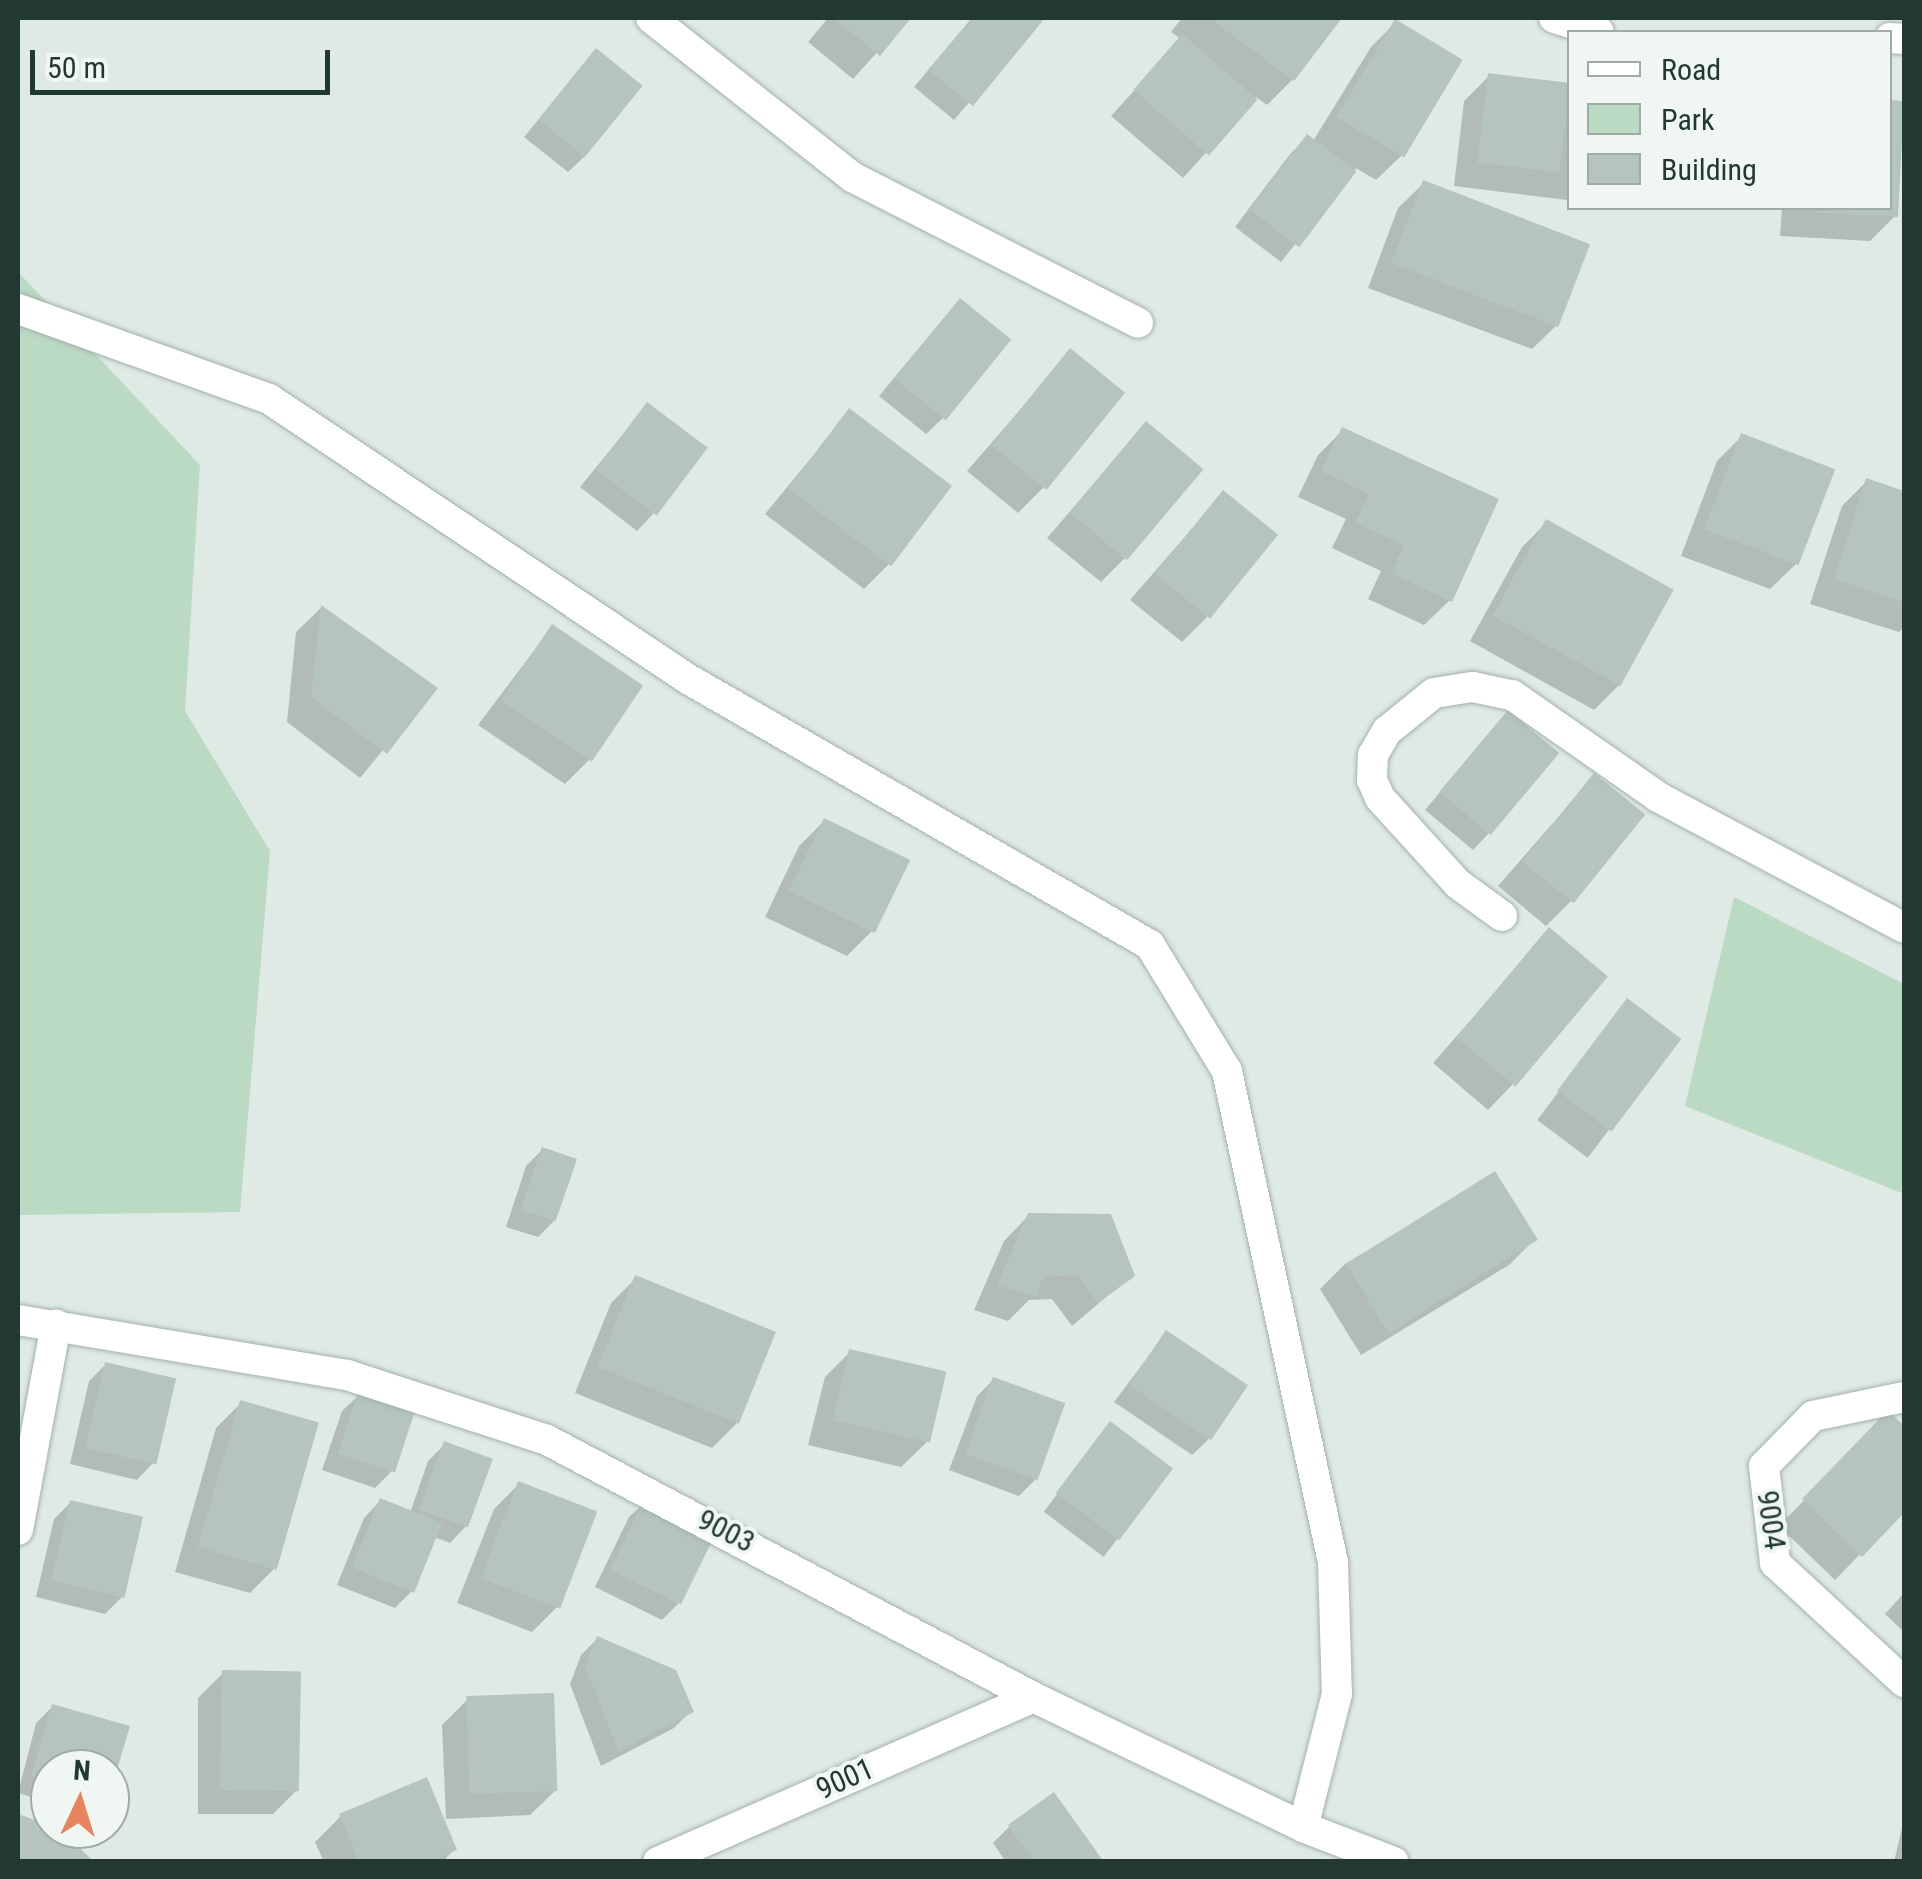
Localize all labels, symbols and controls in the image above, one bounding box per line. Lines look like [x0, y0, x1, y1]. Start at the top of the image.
scale bar [35, 30, 335, 92]
legend [1567, 30, 1892, 210]
text: 50 m [47, 50, 106, 85]
text: Road [1661, 52, 1721, 87]
text: Park [1661, 102, 1715, 137]
text: Building [1661, 152, 1757, 187]
street label: 9004 [1749, 1488, 1793, 1552]
street label: 9003 [691, 1502, 761, 1560]
north arrow [30, 1749, 130, 1849]
street label: 9001 [811, 1751, 879, 1807]
text: N [72, 1754, 92, 1788]

